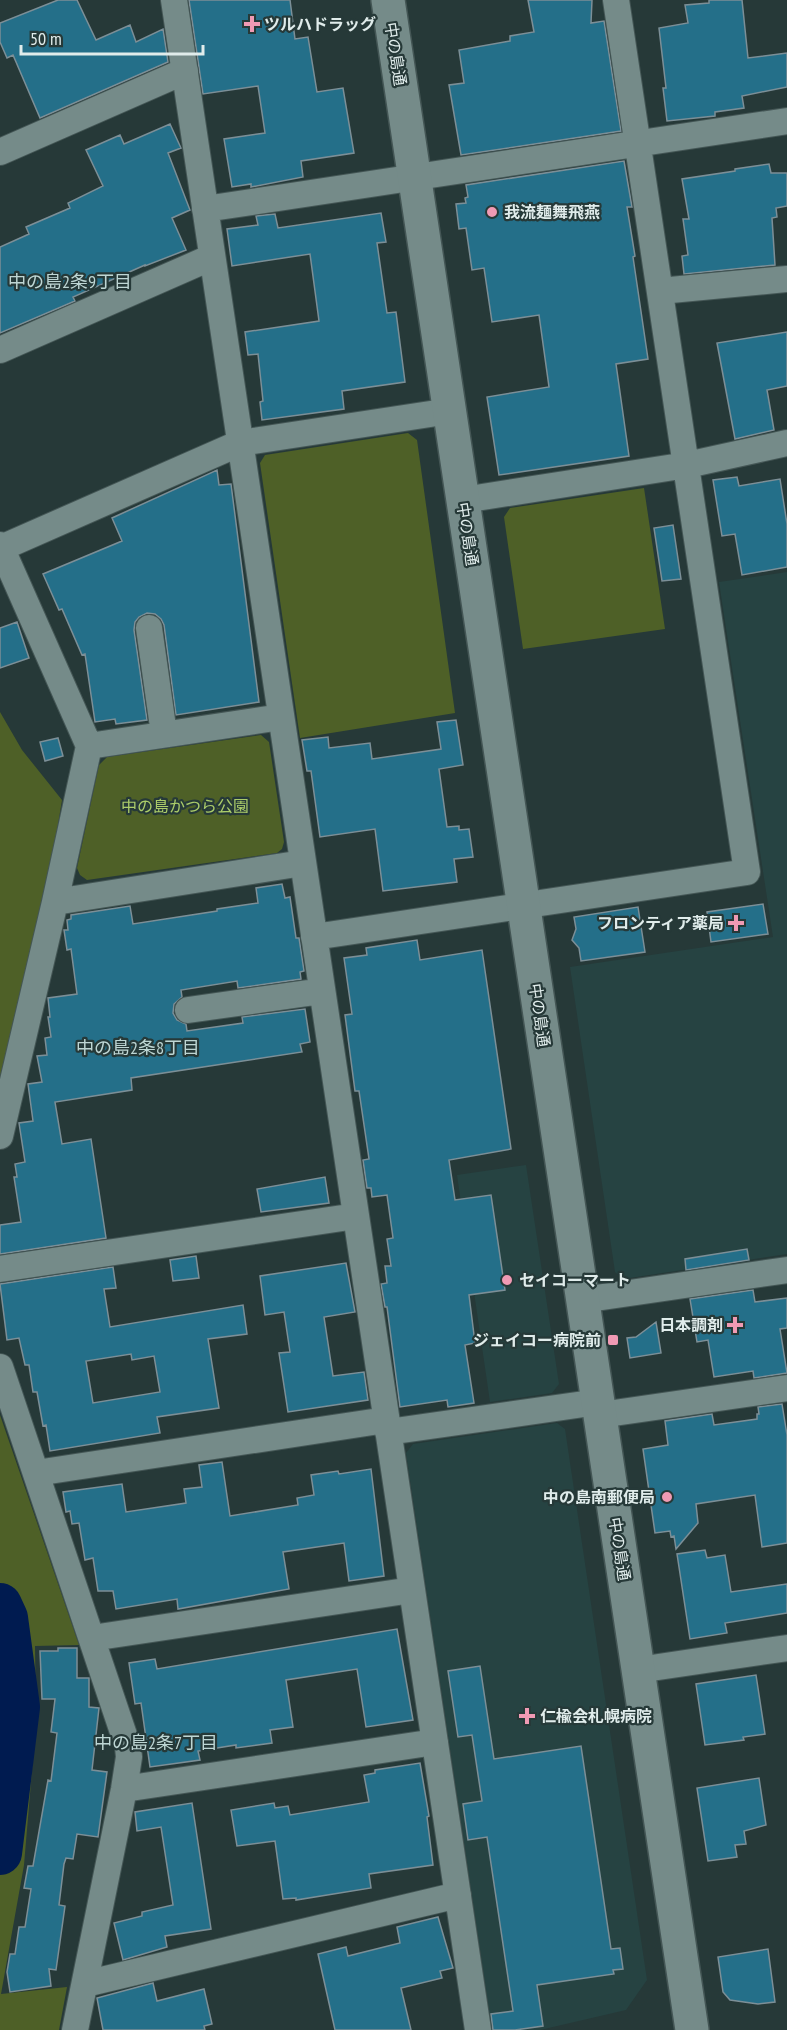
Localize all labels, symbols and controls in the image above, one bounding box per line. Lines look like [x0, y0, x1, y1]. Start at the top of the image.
place label: ツルハドラッグ [264, 14, 376, 34]
marker: ツルハドラッグ [245, 17, 259, 31]
scale bar [21, 18, 202, 56]
street label: 中の島通 [381, 21, 411, 87]
text: 50 m [30, 27, 62, 50]
place label: 我流麺舞飛燕 [504, 202, 600, 222]
marker: 我流麺舞飛燕 [485, 205, 499, 219]
district label: 中の島2条9丁目 [8, 270, 132, 293]
street label: 中の島通 [453, 501, 483, 567]
park label: 中の島かつら公園 [121, 796, 249, 816]
place label: フロンティア薬局 [597, 913, 724, 933]
marker: フロンティア薬局 [729, 916, 743, 930]
street label: 中の島通 [526, 982, 554, 1048]
district label: 中の島2条8丁目 [76, 1036, 200, 1059]
place label: セイコーマート [519, 1270, 631, 1290]
marker: セイコーマート [500, 1273, 514, 1287]
place label: 日本調剤 [659, 1315, 723, 1335]
marker: 日本調剤 [728, 1318, 742, 1332]
place label: ジェイコー病院前 [473, 1330, 601, 1350]
marker: ジェイコー病院前 [606, 1333, 620, 1347]
place label: 中の島南郵便局 [543, 1487, 655, 1507]
marker: 中の島南郵便局 [660, 1490, 674, 1504]
street label: 中の島通 [605, 1516, 635, 1582]
place label: 仁楡会札幌病院 [540, 1706, 652, 1726]
marker: 仁楡会札幌病院 [518, 1707, 536, 1725]
district label: 中の島2条7丁目 [94, 1731, 218, 1754]

